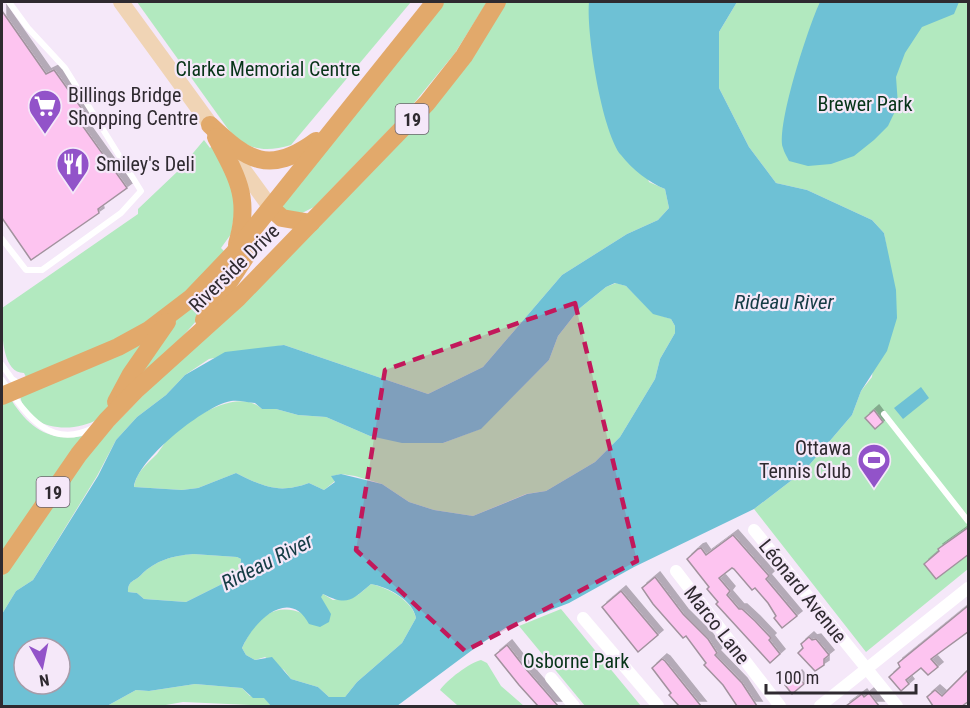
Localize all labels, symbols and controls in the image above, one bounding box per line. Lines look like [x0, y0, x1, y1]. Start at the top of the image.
park label: Clarke Memorial Centre [175, 57, 361, 81]
place label: Billings Bridge Shopping Centre [68, 83, 198, 130]
supermarket icon: Billings Bridge Shopping Centre [27, 88, 63, 135]
park label: Brewer Park [818, 92, 912, 116]
road number: 19 [396, 104, 428, 134]
restaurant icon: Smiley's Deli [55, 146, 91, 193]
place label: Smiley's Deli [96, 152, 195, 176]
street label: Riverside Drive [184, 219, 284, 317]
water label: Rideau River [734, 290, 834, 314]
place label: Ottawa Tennis Club [759, 436, 851, 483]
sports icon: Ottawa Tennis Club [856, 442, 892, 489]
road number: 19 [36, 477, 70, 507]
water label: Rideau River [217, 528, 317, 595]
street label: Léonard Avenue [754, 534, 852, 648]
street label: Marco Lane [679, 581, 755, 669]
north arrow [12, 636, 72, 696]
park label: Osborne Park [523, 649, 629, 673]
scale bar [766, 657, 916, 695]
text: 100 m [775, 667, 819, 688]
text: N [38, 670, 51, 690]

